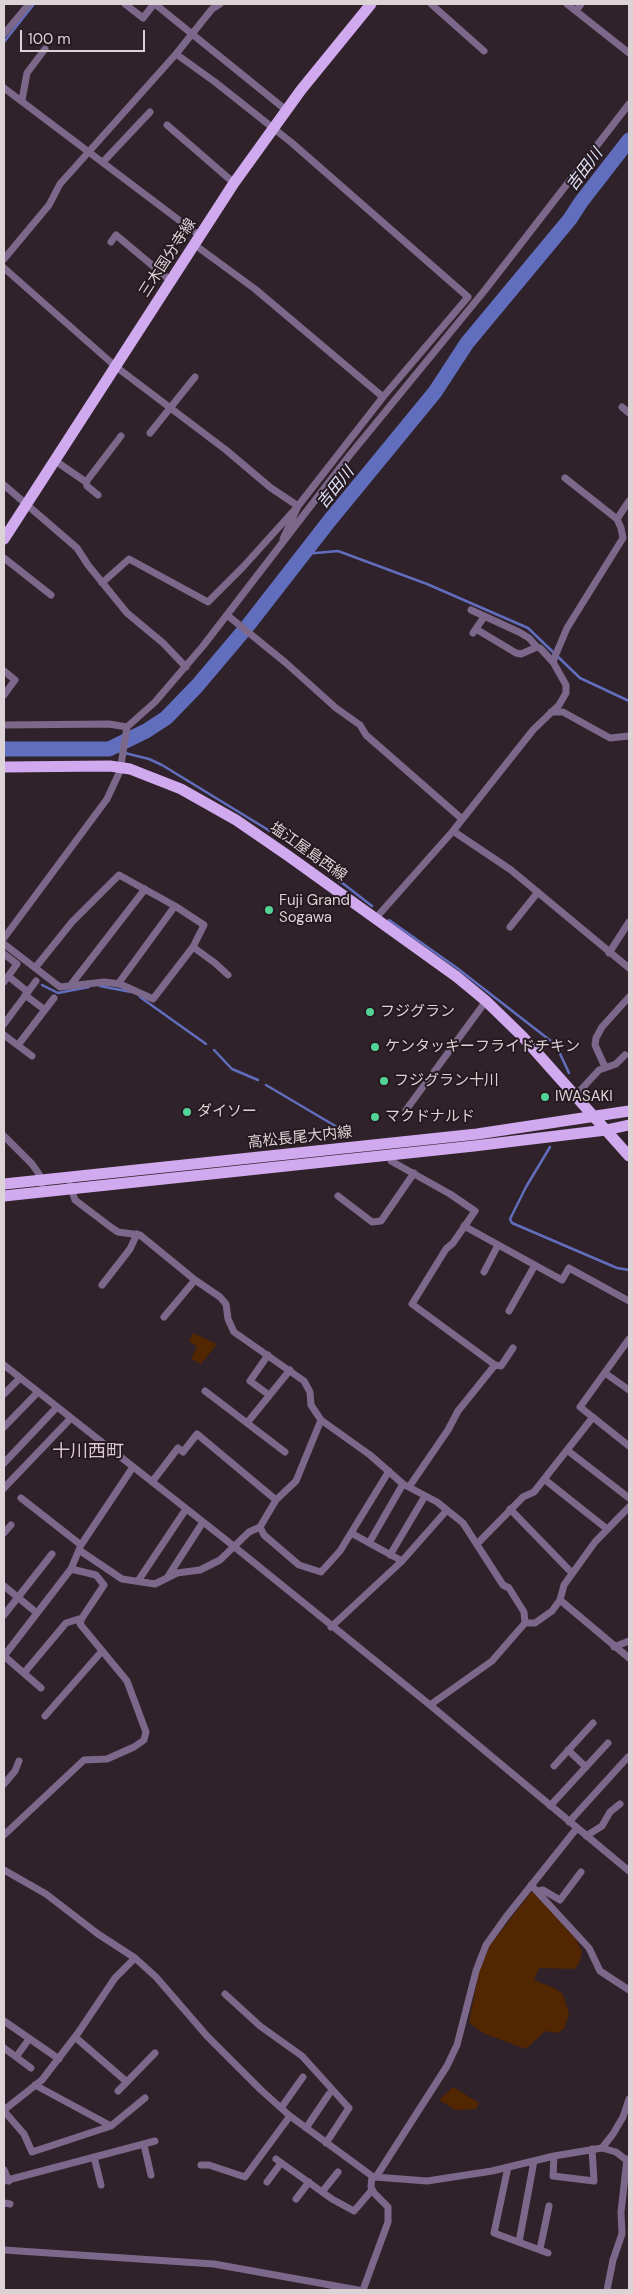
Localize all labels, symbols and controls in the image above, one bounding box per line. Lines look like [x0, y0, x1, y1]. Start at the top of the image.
scale bar [22, 20, 148, 52]
text: 100 m [28, 29, 71, 49]
water label: 吉田川 [563, 145, 607, 195]
street label: 三木国分寺線 [136, 215, 200, 301]
water label: 吉田川 [313, 463, 359, 513]
street label: 塩江屋島西線 [266, 819, 350, 885]
place label: Fuji Grand Sogawa [279, 892, 350, 927]
marker: Fuji Grand Sogawa [263, 904, 275, 916]
place label: フジグラン [380, 1003, 455, 1021]
marker: フジグラン [364, 1006, 376, 1018]
place label: ケンタッキーフライドチキン [385, 1038, 580, 1056]
marker: ケンタッキーフライドチキン [369, 1041, 381, 1053]
place label: フジグラン十川 [394, 1072, 499, 1090]
marker: フジグラン十川 [378, 1075, 390, 1087]
place label: IWASAKI [555, 1088, 613, 1106]
marker: IWASAKI [539, 1091, 551, 1103]
place label: ダイソー [197, 1103, 257, 1121]
marker: ダイソー [181, 1106, 193, 1118]
place label: マクドナルド [385, 1108, 475, 1126]
marker: マクドナルド [369, 1111, 381, 1123]
street label: 高松長尾大内線 [247, 1124, 353, 1152]
district label: 十川西町 [52, 1441, 124, 1463]

